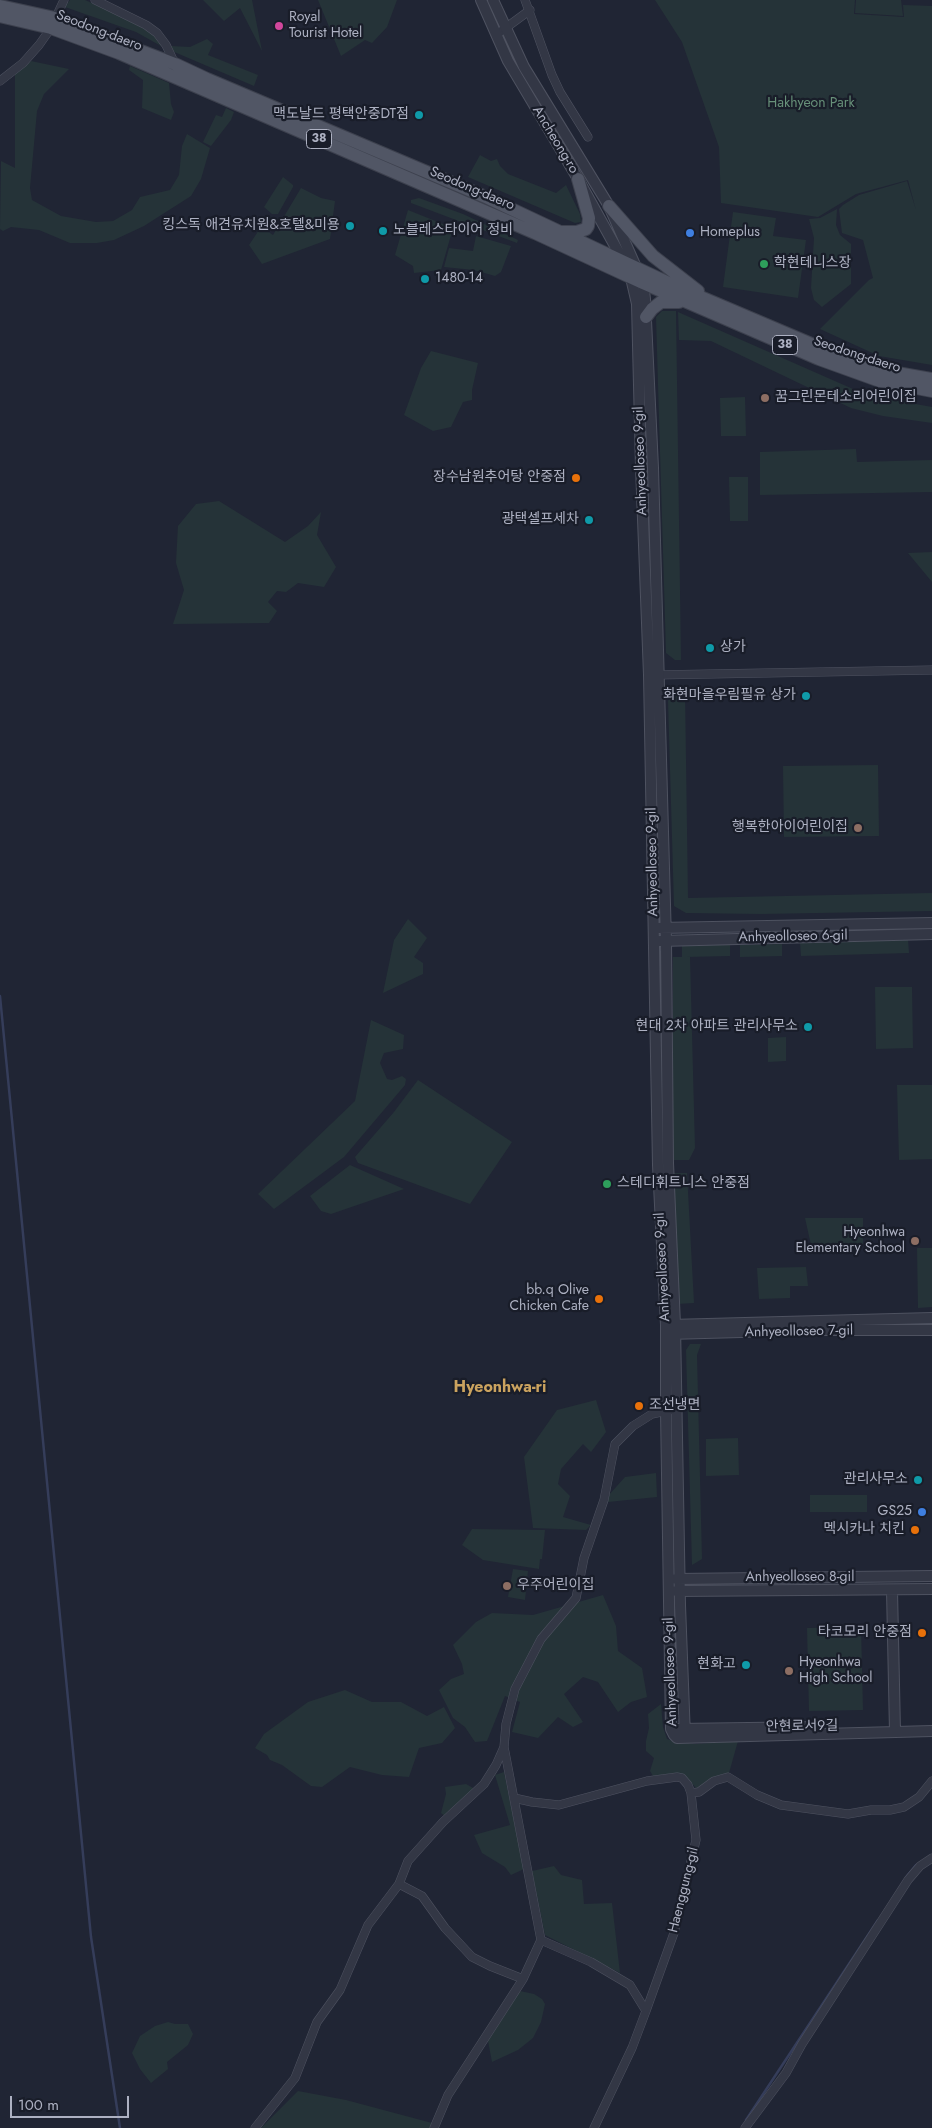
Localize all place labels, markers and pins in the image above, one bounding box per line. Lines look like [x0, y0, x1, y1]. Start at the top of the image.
place label: Royal Tourist Hotel [289, 10, 362, 42]
marker: Royal Tourist Hotel [273, 20, 285, 32]
place label: 맥도날드 평택안중DT점 [273, 107, 409, 123]
marker: 맥도날드 평택안중DT점 [413, 109, 425, 121]
place label: 킹스독 애견유치원&호텔&미용 [162, 218, 340, 234]
marker: 킹스독 애견유치원&호텔&미용 [344, 220, 356, 232]
place label: 노블레스타이어 정비 [393, 223, 513, 239]
marker: 노블레스타이어 정비 [377, 225, 389, 237]
place label: Homeplus [700, 225, 760, 241]
marker: Homeplus [684, 227, 696, 239]
place label: 학현테니스장 [774, 256, 851, 272]
marker: 학현테니스장 [758, 258, 770, 270]
place label: 1480-14 [435, 271, 483, 287]
marker: 1480-14 [419, 273, 431, 285]
place label: 꿈그린몬테소리어린이집 [775, 390, 917, 406]
marker: 꿈그린몬테소리어린이집 [759, 392, 771, 404]
place label: 장수남원추어탕 안중점 [433, 470, 566, 486]
marker: 장수남원추어탕 안중점 [570, 472, 582, 484]
place label: 광택셀프세차 [502, 512, 579, 528]
marker: 광택셀프세차 [583, 514, 595, 526]
place label: 상가 [720, 640, 746, 656]
marker: 상가 [704, 642, 716, 654]
place label: 화현마을우림필유 상가 [663, 688, 796, 704]
marker: 화현마을우림필유 상가 [800, 690, 812, 702]
place label: 행복한아이어린이집 [732, 820, 848, 836]
marker: 행복한아이어린이집 [852, 822, 864, 834]
place label: 현대 2차 아파트 관리사무소 [636, 1019, 798, 1035]
marker: 현대 2차 아파트 관리사무소 [802, 1021, 814, 1033]
place label: 스테디휘트니스 안중점 [617, 1176, 750, 1192]
marker: 스테디휘트니스 안중점 [601, 1178, 613, 1190]
place label: Hyeonhwa Elementary School [795, 1225, 905, 1258]
marker: Hyeonhwa Elementary School [909, 1235, 921, 1247]
place label: bb.q Olive Chicken Cafe [509, 1283, 589, 1315]
marker: bb.q Olive Chicken Cafe [593, 1293, 605, 1305]
place label: 조선냉면 [649, 1398, 701, 1414]
marker: 조선냉면 [633, 1400, 645, 1412]
place label: 관리사무소 [844, 1472, 908, 1488]
marker: 관리사무소 [912, 1474, 924, 1486]
place label: GS25 [878, 1504, 912, 1520]
marker: GS25 [916, 1506, 928, 1518]
place label: 멕시카나 치킨 [824, 1522, 905, 1538]
marker: 멕시카나 치킨 [909, 1524, 921, 1536]
place label: 우주어린이집 [517, 1578, 594, 1594]
marker: 우주어린이집 [501, 1580, 513, 1592]
place label: 타코모리 안중점 [818, 1625, 912, 1641]
marker: 타코모리 안중점 [916, 1627, 928, 1639]
place label: Hyeonhwa High School [799, 1655, 872, 1688]
place label: 현화고 [697, 1657, 736, 1673]
marker: 현화고 [740, 1659, 752, 1671]
marker: Hyeonhwa High School [783, 1665, 795, 1677]

